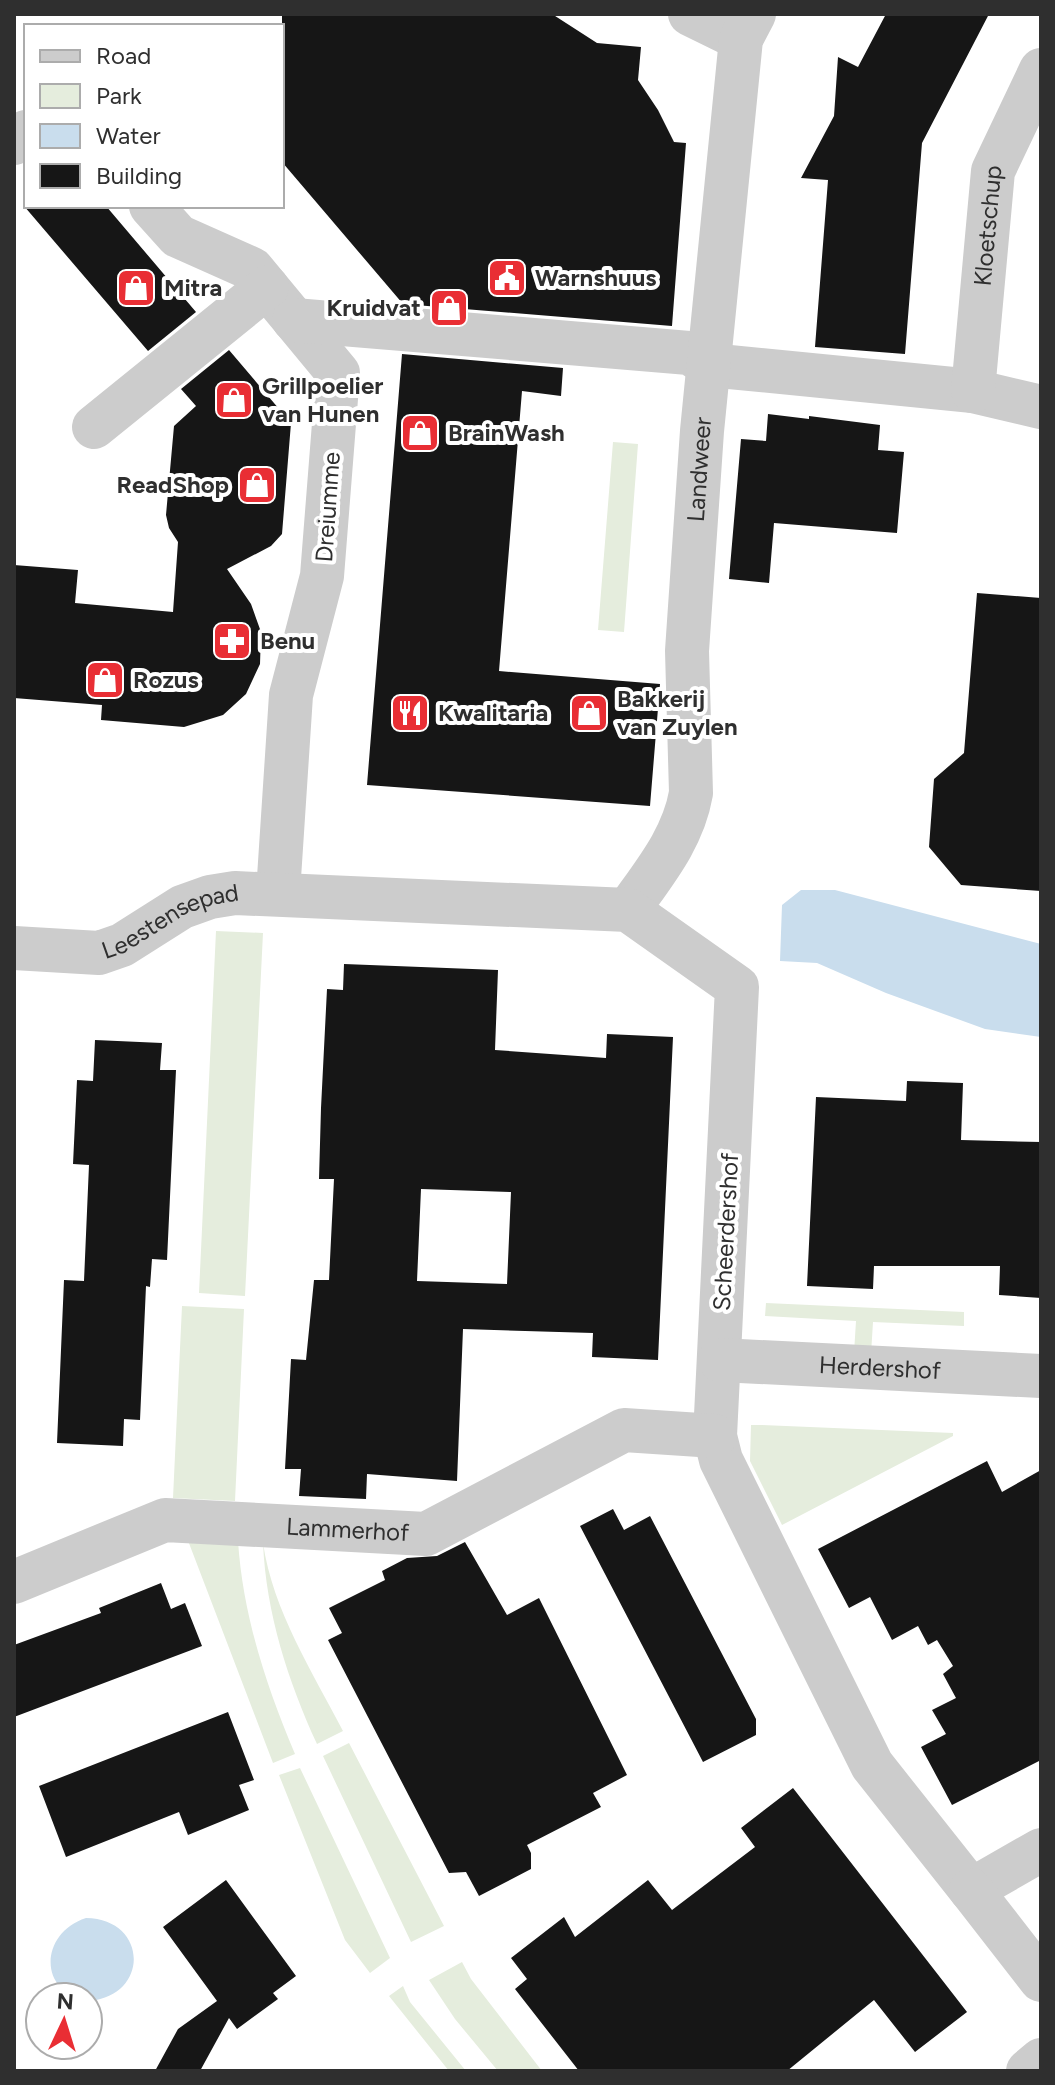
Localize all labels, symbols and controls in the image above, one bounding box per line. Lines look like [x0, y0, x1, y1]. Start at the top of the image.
legend [24, 24, 284, 208]
text: Road [96, 41, 151, 70]
text: Park [96, 81, 142, 110]
text: Water [96, 121, 161, 150]
text: Building [96, 161, 182, 190]
street label: Kloetschup [968, 164, 1007, 287]
public building icon: Warnshuus [486, 257, 528, 299]
place label: Warnshuus [535, 263, 656, 292]
shop icon: Mitra [115, 267, 157, 309]
place label: Mitra [164, 273, 222, 302]
shop icon: Kruidvat [428, 287, 470, 329]
place label: Kruidvat [326, 293, 421, 322]
place label: Grillpoelier van Hunen [262, 371, 383, 428]
shop icon: Grillpoelier van Hunen [213, 379, 255, 421]
shop icon: BrainWash [399, 412, 441, 454]
street label: Landweer [681, 416, 717, 523]
place label: BrainWash [448, 418, 565, 447]
street label: Dreiumme [309, 451, 346, 563]
shop icon: ReadShop [236, 464, 278, 506]
place label: ReadShop [117, 470, 229, 499]
pharmacy icon: Benu [211, 620, 253, 662]
place label: Benu [260, 626, 315, 655]
shop icon: Rozus [84, 659, 126, 701]
place label: Rozus [133, 665, 199, 694]
place label: Bakkerij van Zuylen [617, 684, 738, 741]
restaurant icon: Kwalitaria [389, 692, 431, 734]
shop icon: Bakkerij van Zuylen [568, 692, 610, 734]
place label: Kwalitaria [438, 698, 548, 727]
street label: Leestensepad [98, 878, 241, 965]
street label: Scheerdershof [707, 1152, 744, 1312]
street label: Herdershof [818, 1350, 942, 1385]
street label: Lammerhof [285, 1512, 410, 1547]
north arrow [24, 1981, 104, 2061]
text: N [56, 1987, 75, 2016]

